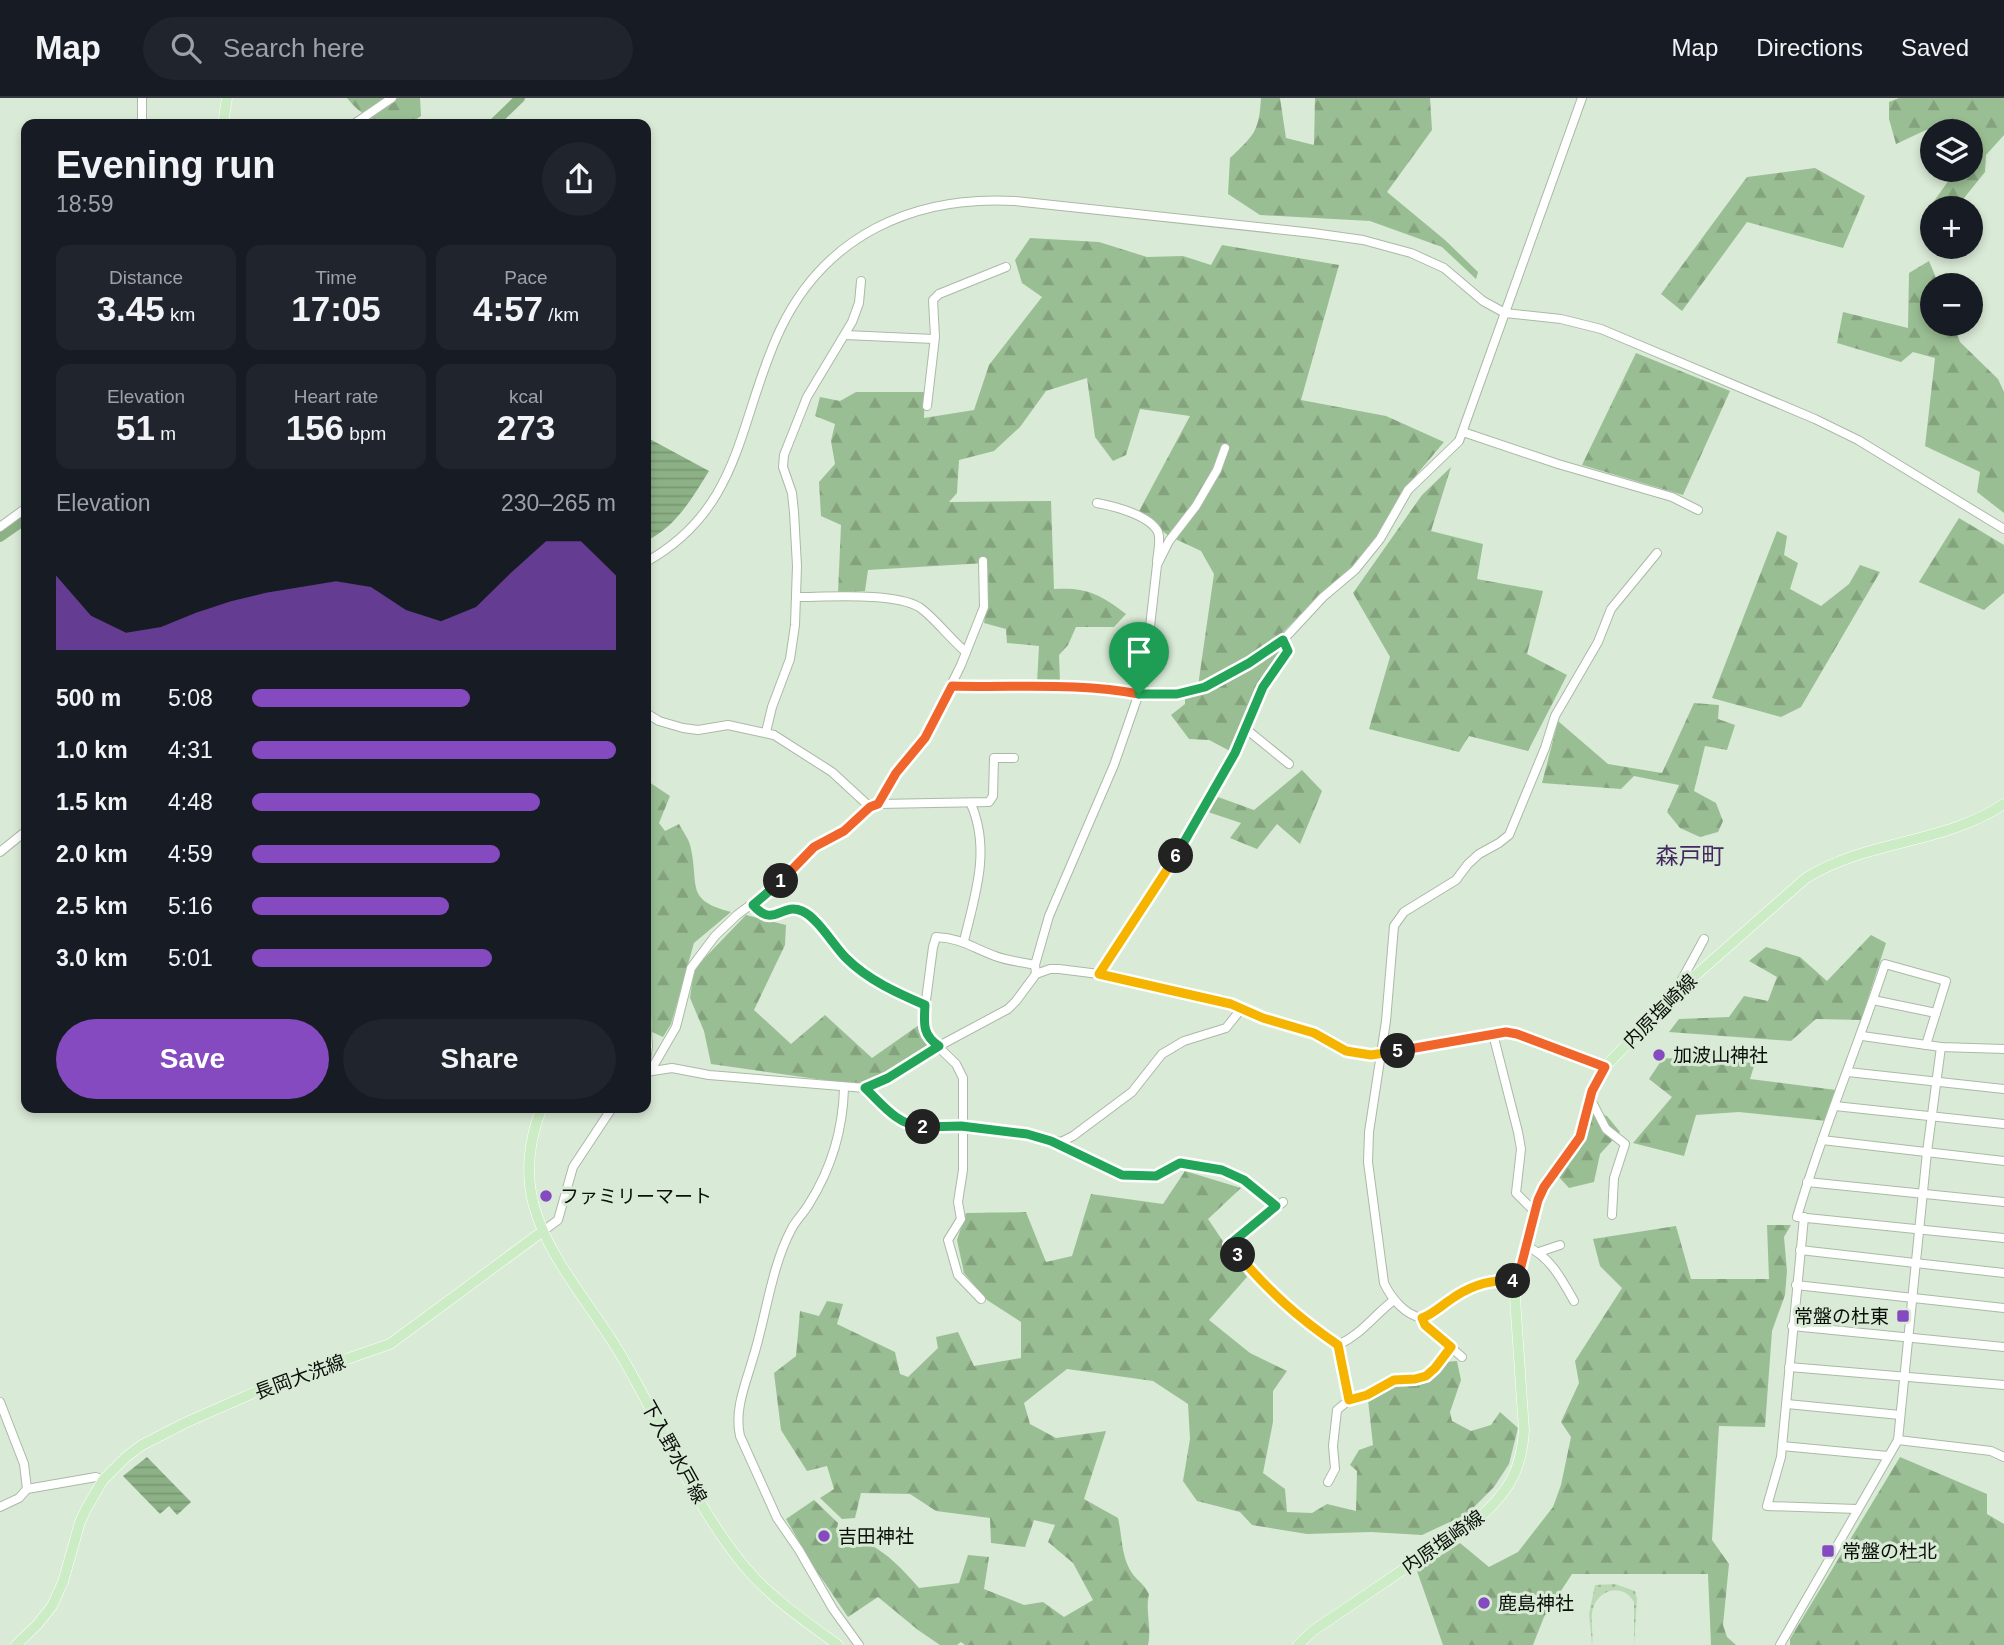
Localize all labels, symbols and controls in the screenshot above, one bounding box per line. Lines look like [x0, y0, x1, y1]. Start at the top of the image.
search box [143, 17, 633, 80]
text: Map [35, 29, 101, 66]
icon: search [167, 29, 205, 67]
text: Search here [223, 33, 365, 63]
text: Map [1672, 34, 1718, 61]
text: Directions [1756, 34, 1863, 61]
text: Saved [1901, 34, 1969, 61]
map controls [1920, 119, 1983, 336]
button: layers [1920, 119, 1983, 182]
button: share [542, 142, 616, 216]
text: Evening run [56, 144, 276, 186]
text: 18:59 [56, 191, 114, 217]
button: + [1920, 196, 1983, 259]
text: Distance [109, 267, 183, 288]
text: Time [315, 267, 357, 288]
text: Pace [504, 267, 548, 288]
button: − [1920, 273, 1983, 336]
text: 3.45 [97, 289, 165, 328]
text: 17:05 [291, 289, 381, 328]
text: 4:57 [473, 289, 543, 328]
text: km [165, 304, 195, 325]
text: /km [543, 304, 579, 325]
text: Elevation [107, 386, 185, 407]
text: Heart rate [294, 386, 378, 407]
text: kcal [509, 386, 543, 407]
text: 51 [116, 408, 155, 447]
text: 156 [286, 408, 344, 447]
text: 273 [497, 408, 555, 447]
text: m [155, 423, 176, 444]
text: bpm [344, 423, 386, 444]
text: Elevation [56, 490, 151, 516]
text: 230–265 m [501, 490, 616, 516]
pin [1109, 622, 1169, 694]
icon: arrive [1120, 633, 1158, 671]
text: 500 m [56, 685, 121, 711]
text: 5:08 [168, 685, 213, 711]
text: 1.0 km [56, 737, 128, 763]
text: 4:31 [168, 737, 213, 763]
text: 1.5 km [56, 789, 128, 815]
text: 4:48 [168, 789, 213, 815]
pin: 6 [1158, 838, 1194, 874]
text: 2.0 km [56, 841, 128, 867]
text: 4:59 [168, 841, 213, 867]
district label: 森戸町 [1656, 843, 1725, 869]
text: 6 [1170, 845, 1181, 866]
pin: 1 [764, 864, 798, 898]
text: 1 [775, 870, 786, 891]
text: 2.5 km [56, 893, 128, 919]
text: 5:16 [168, 893, 213, 919]
text: 3.0 km [56, 945, 128, 971]
text: 5:01 [168, 945, 213, 971]
street label: 内原塩崎線 [1619, 970, 1701, 1052]
button: Save [56, 1019, 329, 1099]
button: Share [343, 1019, 616, 1099]
pin: 5 [1380, 1034, 1416, 1068]
text: 5 [1392, 1040, 1403, 1061]
place label: 加波山神社 [1673, 1045, 1768, 1066]
marker: 加波山神社 [1651, 1047, 1667, 1063]
pin: 2 [906, 1110, 940, 1144]
text: 2 [917, 1116, 928, 1137]
place label: ファミリーマート [560, 1186, 712, 1207]
marker: ファミリーマート [538, 1188, 554, 1204]
pin: 3 [1220, 1238, 1256, 1272]
text: 3 [1232, 1244, 1243, 1265]
pin: 4 [1496, 1264, 1530, 1298]
text: 4 [1507, 1270, 1518, 1291]
place label: 常盤の杜東 [1794, 1306, 1889, 1327]
marker: 常盤の杜東 [1895, 1308, 1911, 1324]
street label: 長岡大洗線 [252, 1351, 348, 1403]
street label: 下入野水戸線 [637, 1397, 711, 1507]
street label: 内原塩崎線 [1398, 1506, 1488, 1578]
place label: 吉田神社 [838, 1526, 914, 1547]
marker: 吉田神社 [816, 1528, 832, 1544]
place label: 常盤の杜北 [1842, 1541, 1937, 1562]
marker: 常盤の杜北 [1820, 1543, 1836, 1559]
place label: 鹿島神社 [1498, 1593, 1574, 1614]
marker: 鹿島神社 [1476, 1595, 1492, 1611]

